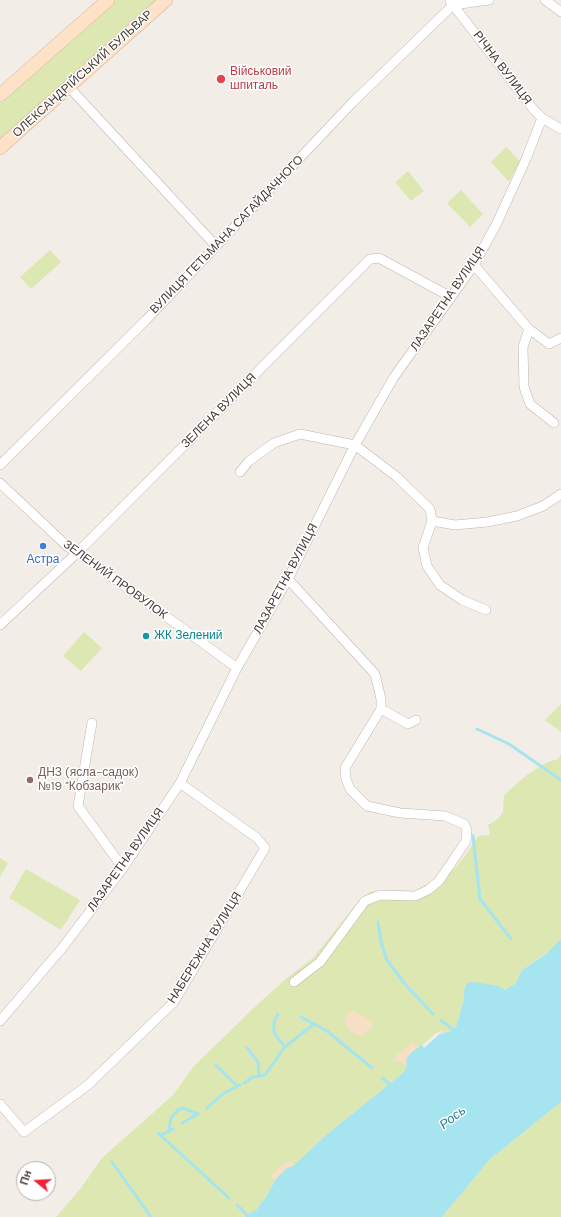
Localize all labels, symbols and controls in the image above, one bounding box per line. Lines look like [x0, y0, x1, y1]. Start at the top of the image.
street label: ОЛЕКСАНДРІЙСЬКИЙ БУЛЬВАР [10, 7, 156, 141]
street label: РІЧНА ВУЛИЦЯ [470, 28, 534, 108]
place label: Військовий шпиталь [230, 65, 291, 93]
marker: Військовий шпиталь [215, 73, 227, 85]
street label: ВУЛИЦЯ ГЕТЬМАНА САГАЙДАЧНОГО [147, 153, 307, 317]
street label: ЛАЗАРЕТНА ВУЛИЦЯ [408, 244, 488, 354]
street label: ЗЕЛЕНА ВУЛИЦЯ [179, 371, 259, 451]
street label: ЛАЗАРЕТНА ВУЛИЦЯ [251, 521, 321, 637]
street label: ЗЕЛЕНИЙ ПРОВУЛОК [60, 537, 170, 623]
marker: Астра [38, 541, 48, 551]
place label: Астра [27, 553, 59, 567]
place label: ЖК Зелений [154, 629, 222, 643]
marker: ЖК Зелений [141, 631, 151, 641]
place label: ДНЗ (ясла-садок) №19 "Кобзарик" [38, 766, 138, 794]
marker: ДНЗ (ясла-садок) №19 "Кобзарик" [25, 775, 35, 785]
street label: ЛАЗАРЕТНА ВУЛИЦЯ [85, 805, 167, 915]
street label: НАБЕРЕЖНА ВУЛИЦЯ [165, 890, 245, 1006]
water label: Рось [437, 1103, 469, 1133]
north arrow [16, 1161, 56, 1201]
text: Пн [17, 1169, 34, 1187]

